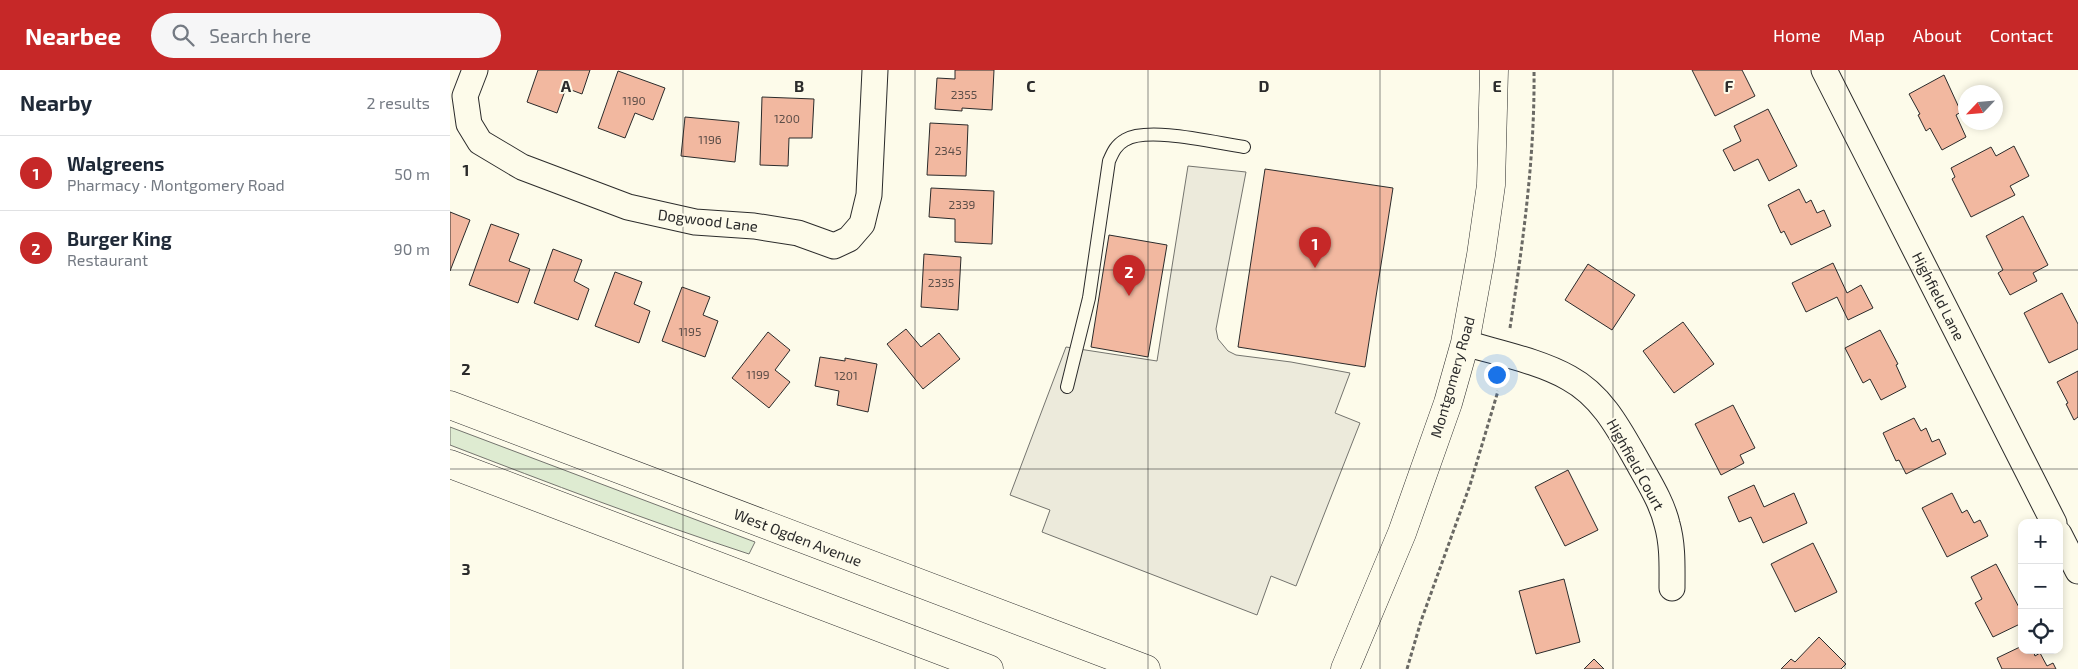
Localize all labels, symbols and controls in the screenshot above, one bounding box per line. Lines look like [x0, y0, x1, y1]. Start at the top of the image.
search box [151, 13, 501, 58]
text: Nearbee [25, 21, 121, 50]
icon: search [169, 21, 197, 49]
text: Search here [209, 24, 311, 47]
text: Home [1773, 24, 1821, 46]
text: Map [1849, 24, 1885, 46]
text: About [1913, 24, 1962, 46]
text: Contact [1990, 24, 2053, 46]
text: A [561, 76, 572, 95]
text: B [794, 76, 804, 95]
text: C [1026, 76, 1036, 95]
text: D [1259, 76, 1270, 95]
text: E [1492, 76, 1502, 95]
text: F [1725, 76, 1734, 95]
north arrow [1958, 85, 2003, 130]
house number: 2355 [951, 87, 977, 101]
text: Nearby [20, 90, 92, 115]
text: 2 results [367, 93, 430, 112]
house number: 1190 [622, 93, 646, 107]
house number: 1200 [774, 111, 800, 125]
house number: 1196 [698, 132, 722, 146]
house number: 2345 [934, 143, 962, 157]
text: Walgreens [67, 152, 164, 175]
text: 1 [463, 160, 469, 179]
text: 1 [33, 164, 39, 183]
text: 50 m [394, 164, 430, 183]
text: Pharmacy · Montgomery Road [67, 175, 285, 194]
house number: 2339 [949, 197, 976, 211]
street label: Dogwood Lane [657, 205, 759, 235]
text: Burger King [67, 227, 172, 250]
pin: 1 [1299, 227, 1331, 268]
text: 2 [31, 239, 41, 258]
text: 90 m [394, 239, 430, 258]
street label: Highfield Lane [1909, 249, 1969, 343]
text: Restaurant [67, 250, 148, 269]
pin: 2 [1113, 255, 1145, 296]
house number: 2335 [928, 275, 954, 289]
street label: Montgomery Road [1426, 314, 1478, 440]
house number: 1195 [679, 324, 701, 338]
text: 2 [461, 359, 471, 378]
your location [1484, 362, 1510, 388]
house number: 1199 [746, 367, 770, 381]
house number: 1201 [834, 368, 858, 382]
street label: Highfield Court [1603, 415, 1669, 513]
street label: West Ogden Avenue [731, 504, 865, 570]
map controls [2018, 519, 2063, 654]
button: + [2018, 519, 2063, 564]
text: 3 [461, 559, 471, 578]
button: − [2018, 564, 2063, 609]
button: locate [2018, 609, 2063, 654]

